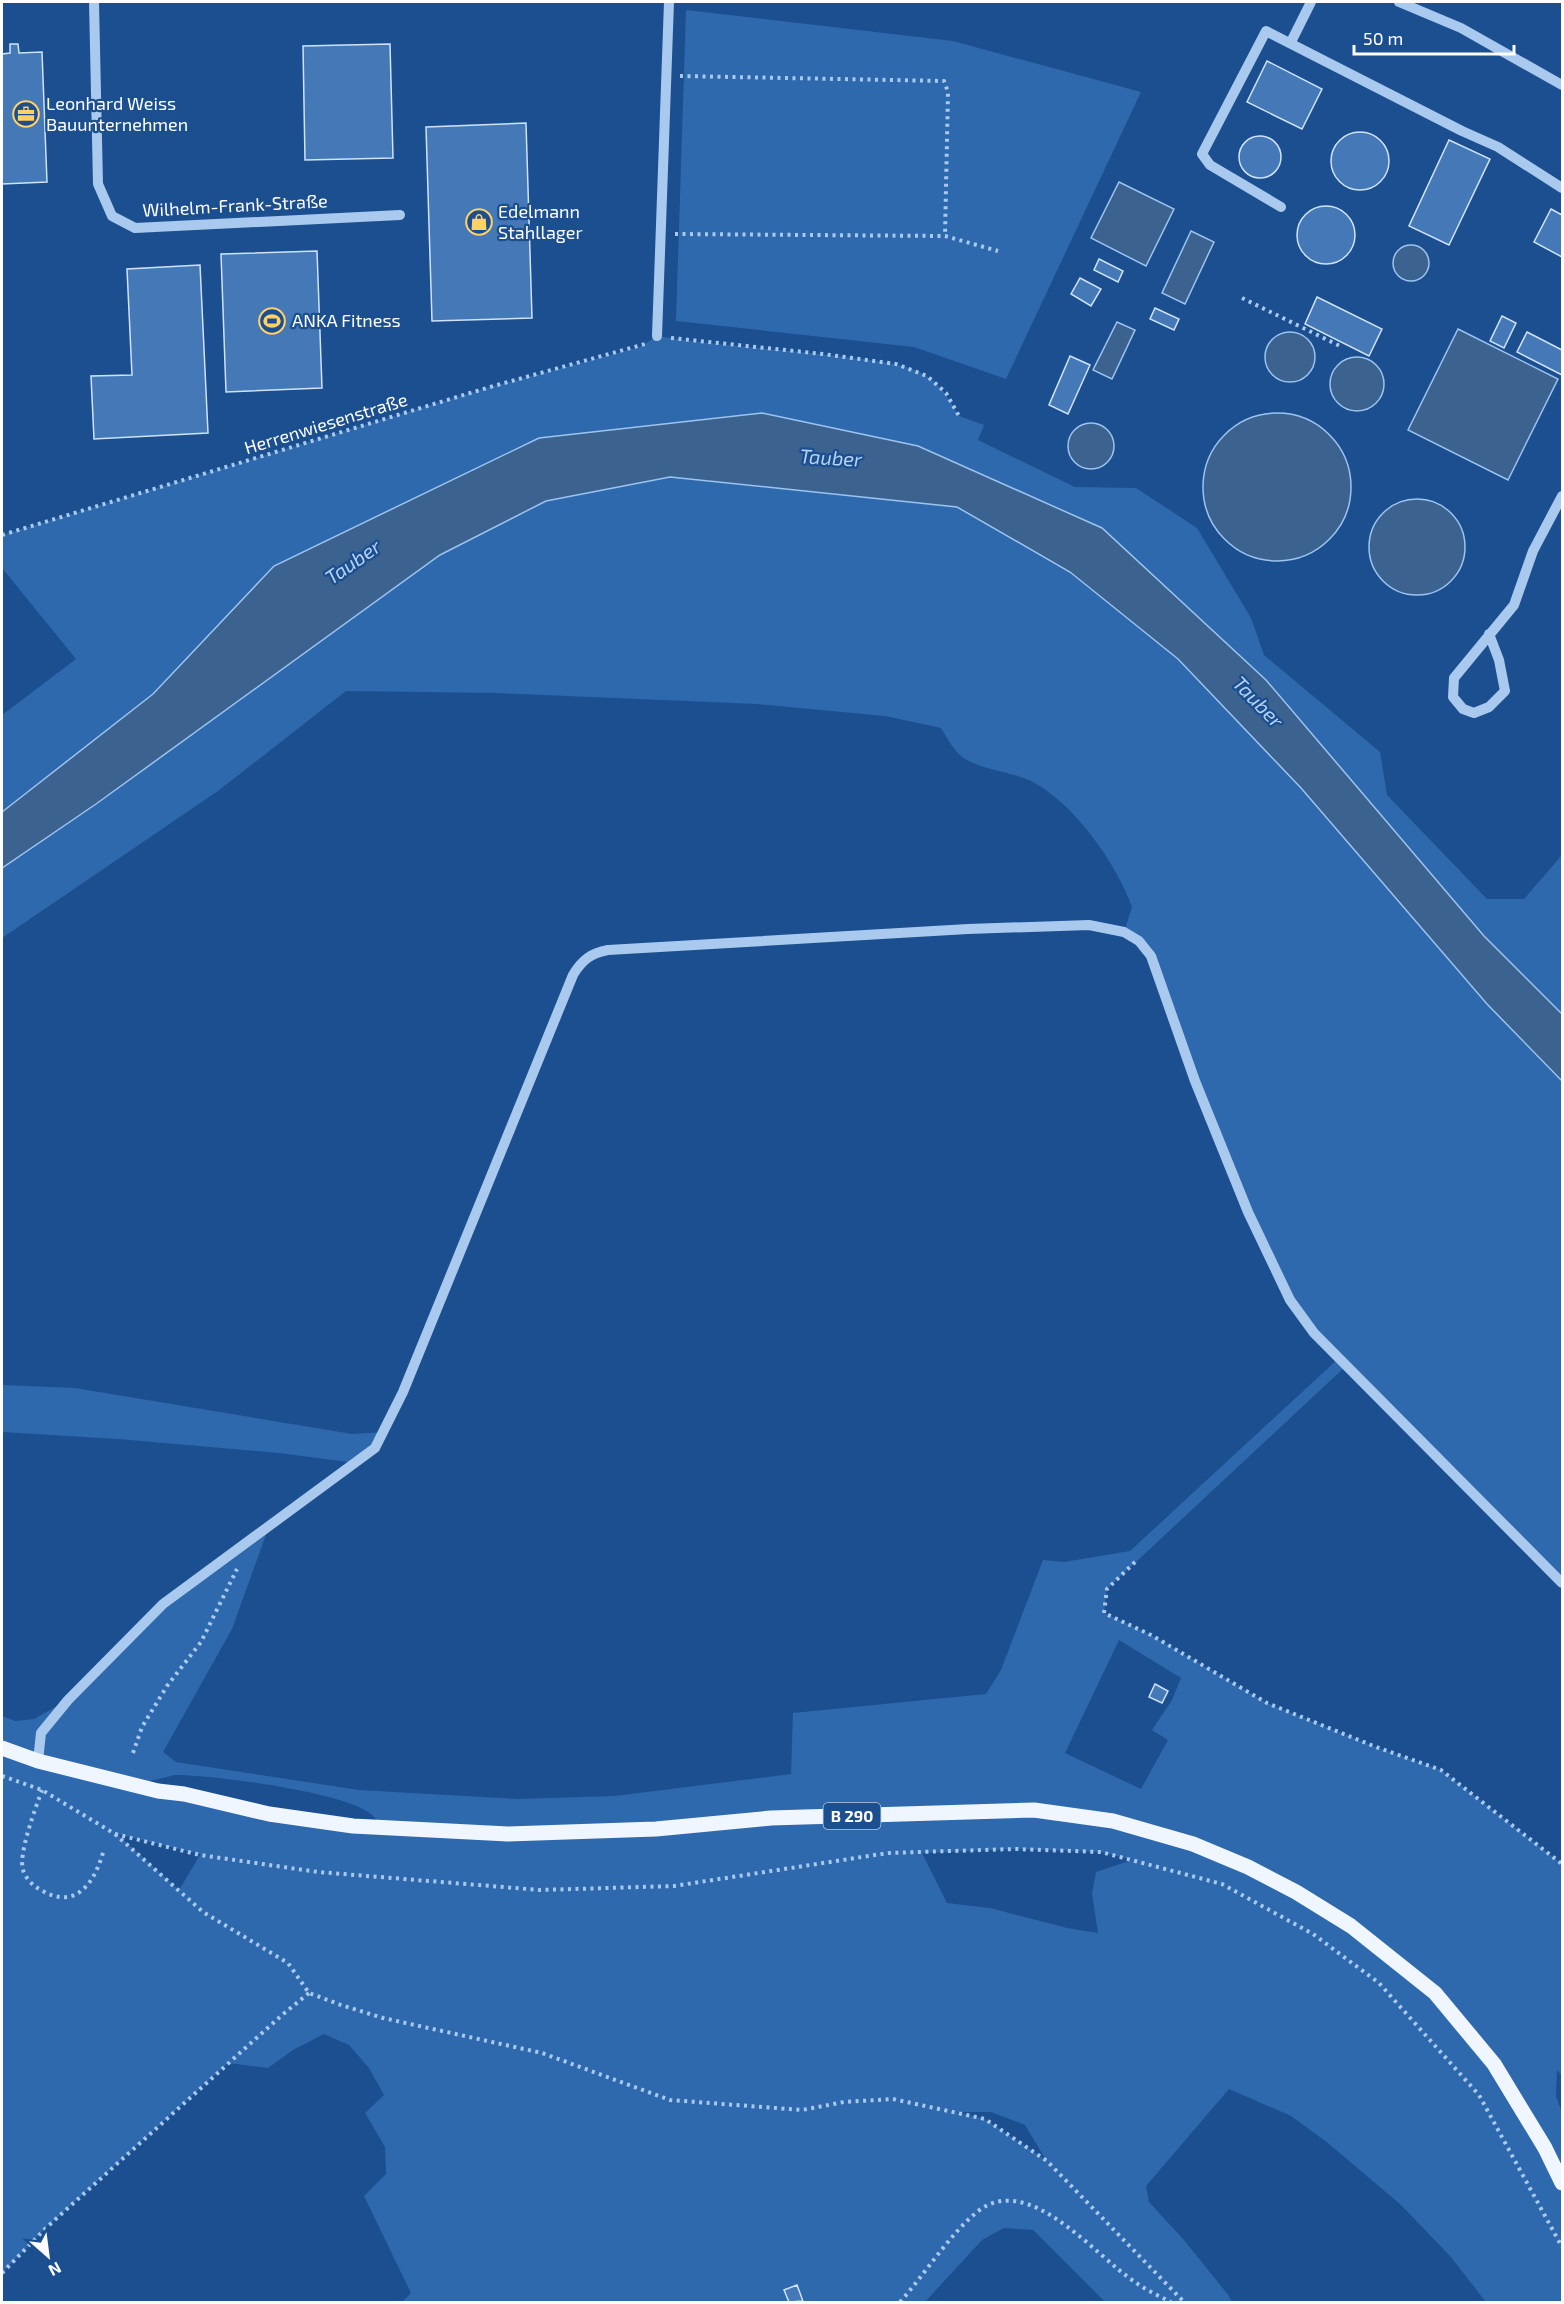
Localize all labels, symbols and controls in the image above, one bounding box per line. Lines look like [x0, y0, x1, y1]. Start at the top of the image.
scale bar [1354, 18, 1514, 56]
text: 50 m [1363, 27, 1403, 49]
place label: Leonhard Weiss Bauunternehmen [46, 92, 188, 135]
office icon: Leonhard Weiss Bauunternehmen [11, 99, 41, 129]
street label: Wilhelm-Frank-Straße [142, 189, 328, 221]
place label: Edelmann Stahllager [498, 200, 583, 243]
shop icon: Edelmann Stahllager [464, 207, 494, 237]
sports icon: ANKA Fitness [257, 306, 287, 336]
place label: ANKA Fitness [292, 309, 401, 331]
street label: Herrenwiesenstraße [242, 388, 410, 458]
water label: Tauber [799, 443, 864, 471]
water label: Tauber [320, 533, 386, 589]
water label: Tauber [1228, 671, 1290, 733]
road number: B 290 [824, 1803, 880, 1829]
north arrow [18, 2226, 78, 2286]
text: N [46, 2259, 65, 2281]

